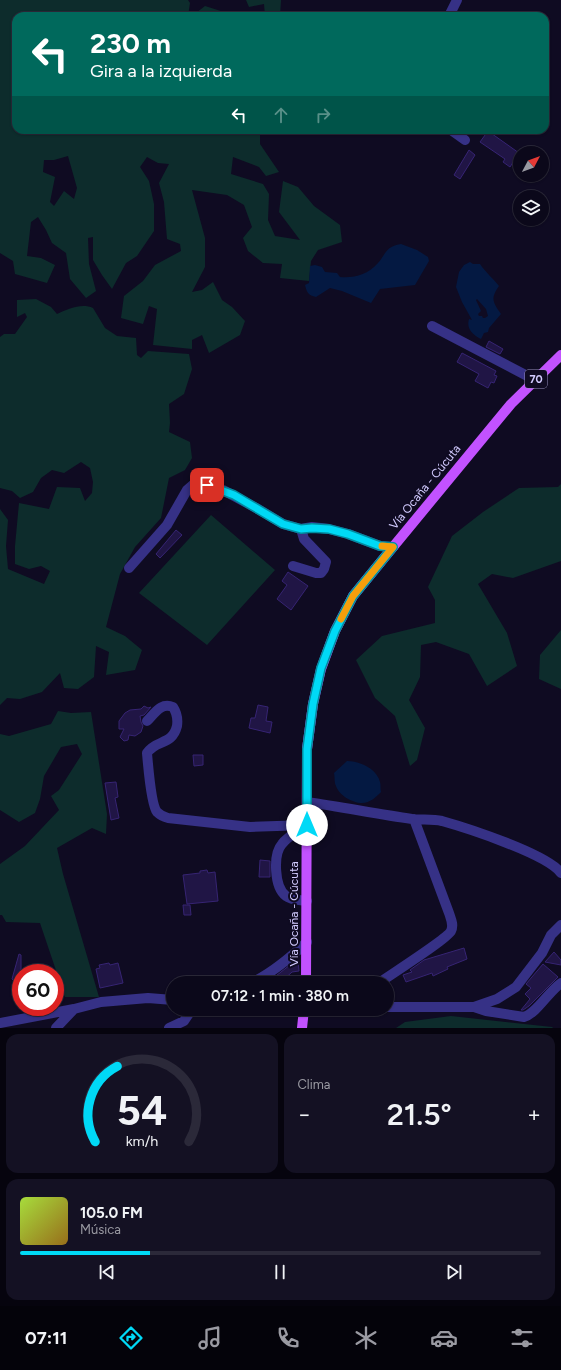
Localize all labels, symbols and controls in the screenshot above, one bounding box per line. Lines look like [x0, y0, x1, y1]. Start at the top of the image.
text: 230 m [90, 26, 171, 60]
icon: left [24, 28, 76, 80]
text: Gira a la izquierda [90, 60, 232, 82]
icon: left [228, 104, 250, 126]
icon: ahead [270, 104, 292, 126]
icon: right [312, 104, 334, 126]
north arrow [513, 146, 549, 182]
map controls [513, 146, 549, 226]
button: layers [513, 190, 549, 226]
road number: 70 [525, 370, 547, 388]
street label: Vía Ocaña - Cúcuta [387, 442, 463, 532]
pin [190, 468, 224, 502]
icon: arrive [196, 474, 218, 496]
position arrow [286, 804, 328, 846]
street label: Vía Ocaña - Cúcuta [287, 861, 301, 967]
speed limit sign: 60 [12, 964, 64, 1016]
text: 07:12 · 1 min · 380 m [211, 987, 349, 1005]
text: Clima [298, 1077, 330, 1092]
text: 54 [117, 1084, 167, 1134]
text: 21.5° [387, 1096, 452, 1133]
text: − [298, 1101, 311, 1128]
text: + [527, 1101, 541, 1128]
text: km/h [125, 1131, 158, 1149]
text: 105.0 FM [80, 1204, 143, 1222]
text: Música [80, 1222, 121, 1237]
icon: previous [96, 1261, 118, 1283]
icon: pause [269, 1261, 291, 1283]
icon: next [443, 1261, 465, 1283]
icon: directions [117, 1324, 145, 1352]
icon: music [196, 1324, 224, 1352]
icon: phone [274, 1324, 302, 1352]
icon: climate [352, 1324, 380, 1352]
icon: car [430, 1324, 458, 1352]
icon: filters [508, 1324, 536, 1352]
text: 07:11 [25, 1327, 67, 1349]

